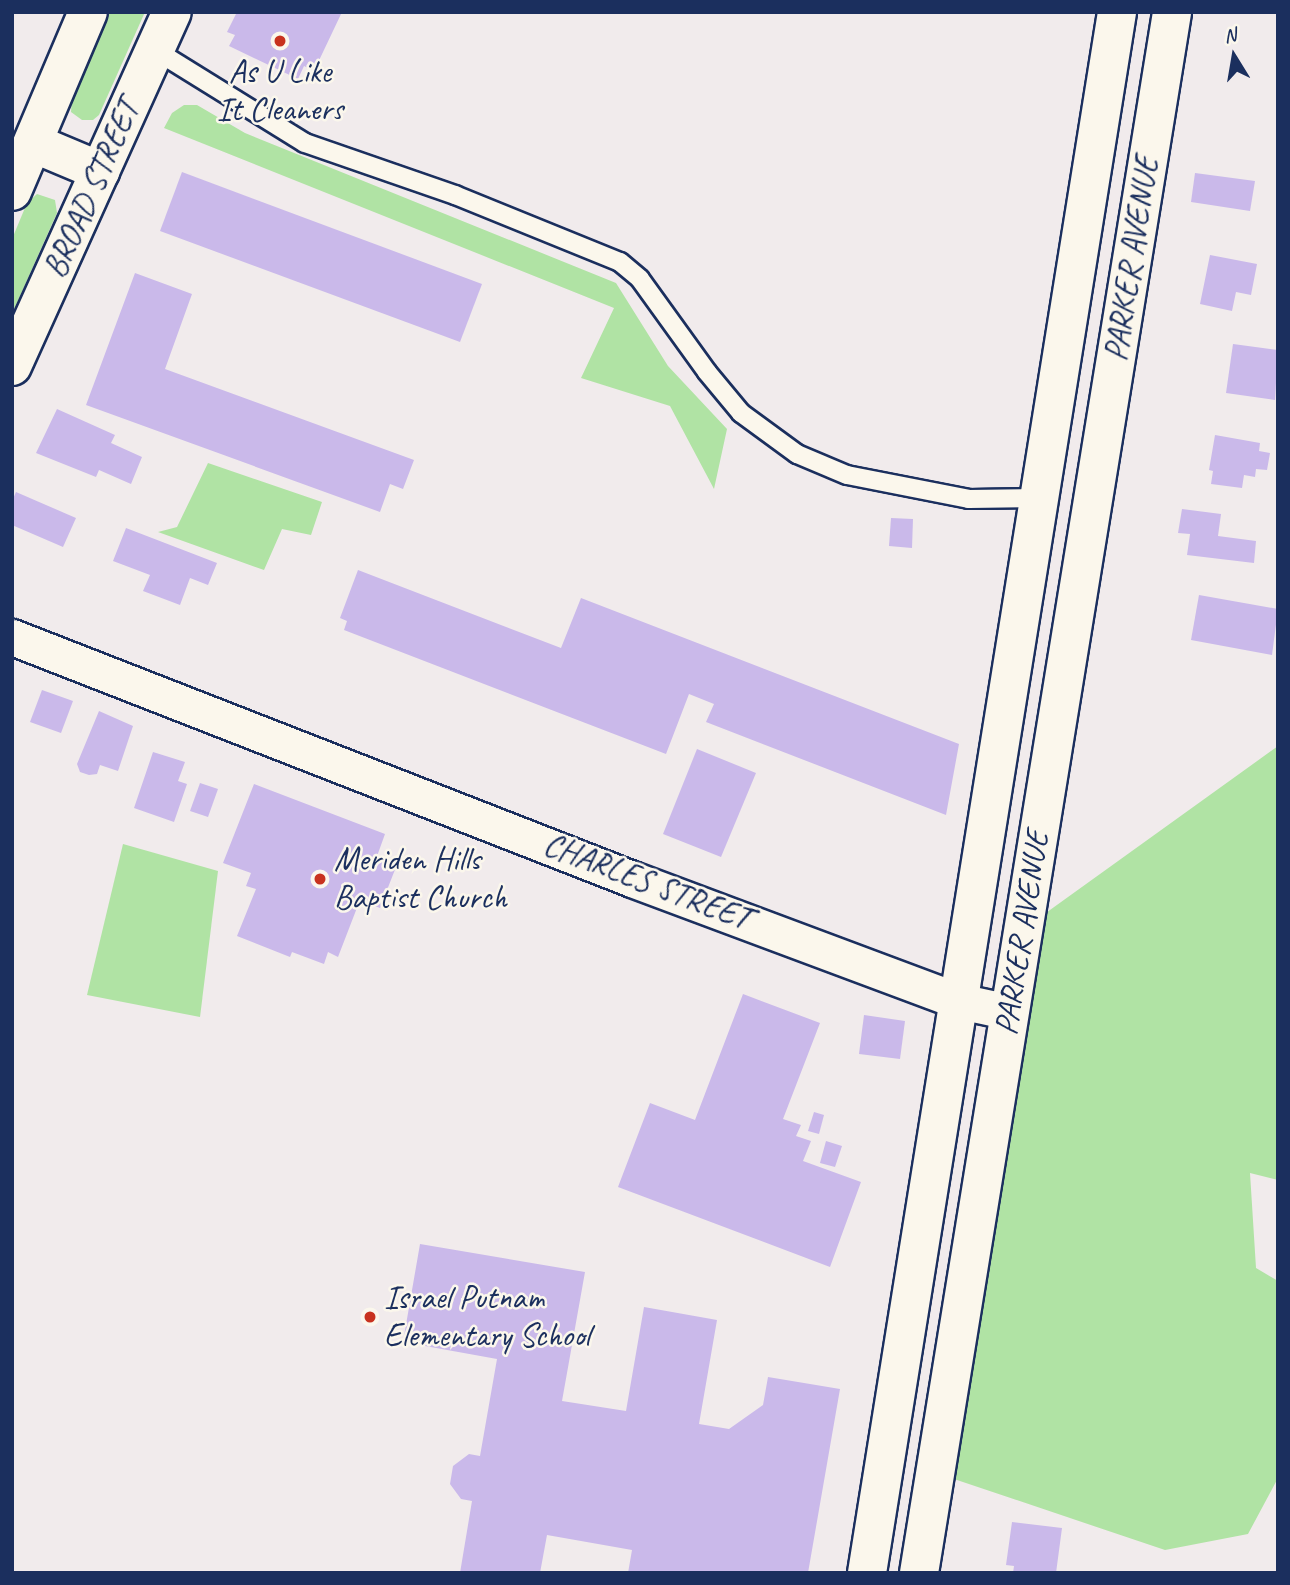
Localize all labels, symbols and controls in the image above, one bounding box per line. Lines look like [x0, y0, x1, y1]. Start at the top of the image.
north arrow [1199, 21, 1269, 91]
text: N [1222, 22, 1238, 48]
marker: As U Like It Cleaners [272, 33, 288, 49]
place label: As U Like It Cleaners [217, 52, 343, 130]
street label: BROAD STREET [35, 94, 149, 284]
street label: PARKER AVENUE [1096, 154, 1168, 364]
street label: CHARLES STREET [538, 824, 756, 940]
street label: PARKER AVENUE [986, 828, 1058, 1038]
place label: Meriden Hills Baptist Church [334, 840, 508, 918]
marker: Meriden Hills Baptist Church [312, 871, 328, 887]
place label: Israel Putnam Elementary School [384, 1278, 590, 1356]
marker: Israel Putnam Elementary School [362, 1309, 378, 1325]

